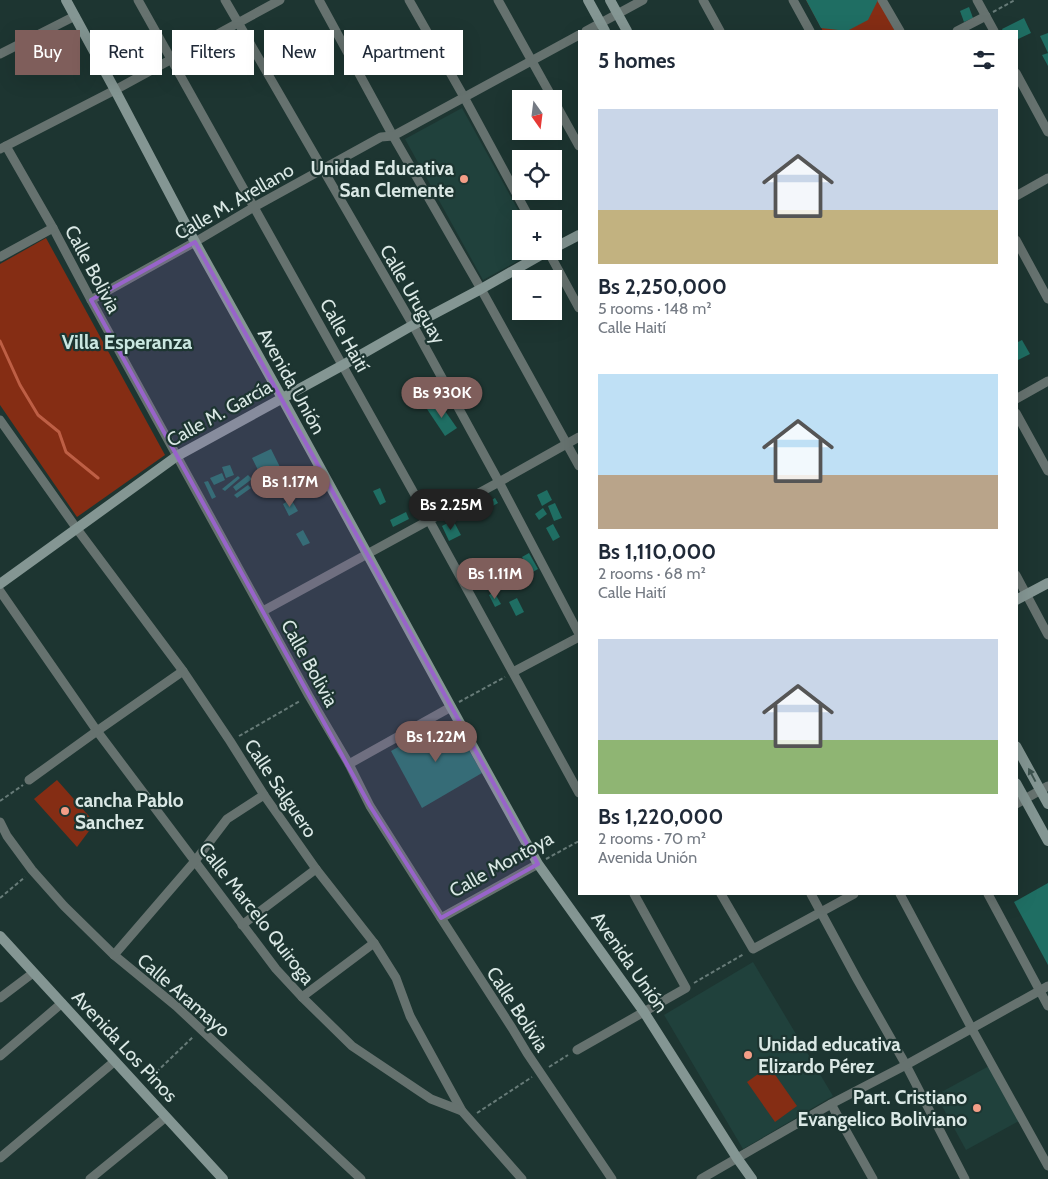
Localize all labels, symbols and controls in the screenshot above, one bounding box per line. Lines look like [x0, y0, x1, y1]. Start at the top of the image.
chip: Buy [15, 30, 80, 75]
chip: Rent [90, 30, 162, 75]
chip: Filters [172, 30, 254, 75]
chip: New [264, 30, 334, 75]
chip: Apartment [344, 30, 463, 75]
icon: filters [970, 46, 998, 74]
text: 5 homes [598, 48, 676, 73]
north arrow [512, 90, 562, 140]
map controls [512, 90, 562, 320]
icon: home [753, 141, 843, 231]
button: locate [512, 150, 562, 200]
place label: Unidad Educativa San Clemente [310, 157, 455, 202]
street label: Calle M. Arellano [171, 158, 298, 245]
marker: Unidad Educativa San Clemente [458, 173, 470, 185]
button: + [512, 210, 562, 260]
street label: Calle Bolivia [60, 221, 125, 317]
street label: Calle Uruguay [375, 240, 450, 348]
button: − [512, 270, 562, 320]
text: Bs 2,250,000 [598, 274, 727, 299]
street label: Calle Haití [315, 294, 374, 376]
text: 5 rooms · 148 m² [598, 299, 711, 318]
text: Calle Haití [598, 318, 666, 337]
street label: Avenida Unión [253, 324, 330, 438]
district label: Villa Esperanza [62, 330, 192, 354]
street label: Calle M. García [163, 375, 276, 452]
pin: Bs 930K [396, 376, 488, 419]
text: Bs 930K [412, 383, 472, 402]
icon: home [753, 406, 843, 496]
pin: Bs 1.17M [238, 466, 342, 508]
text: Bs 1.17M [262, 472, 318, 491]
pin: Bs 2.25M [399, 488, 503, 531]
text: Bs 2.25M [420, 495, 482, 514]
text: Bs 1,110,000 [598, 539, 716, 564]
pin: Bs 1.11M [443, 558, 547, 600]
text: Bs 1.11M [468, 564, 522, 583]
text: 2 rooms · 68 m² [598, 564, 706, 583]
text: Calle Haití [598, 583, 666, 602]
street label: Calle Bolivia [276, 615, 343, 711]
icon: home [753, 671, 843, 761]
pin: Bs 1.22M [384, 720, 488, 763]
text: Bs 1.22M [406, 727, 466, 746]
street label: Calle Salguero [239, 735, 322, 842]
one-way arrow [1028, 768, 1036, 782]
place label: cancha Pablo Sanchez [75, 789, 184, 834]
text: Bs 1,220,000 [598, 804, 723, 829]
marker: cancha Pablo Sanchez [59, 805, 71, 817]
street label: Calle Montoya [445, 827, 557, 902]
text: 2 rooms · 70 m² [598, 829, 706, 848]
street label: Calle Marcelo Quiroga [194, 837, 319, 989]
text: Avenida Unión [598, 848, 697, 867]
street label: Avenida Unión [586, 907, 673, 1017]
street label: Calle Aramayo [132, 949, 235, 1042]
street label: Calle Bolivia [482, 963, 554, 1056]
street label: Avenida Los Pinos [67, 986, 182, 1107]
place label: Unidad educativa Elizardo Pérez [758, 1033, 901, 1078]
marker: Unidad educativa Elizardo Pérez [742, 1049, 754, 1061]
place label: Part. Cristiano Evangelico Boliviano [797, 1086, 967, 1131]
marker: Part. Cristiano Evangelico Boliviano [971, 1102, 983, 1114]

